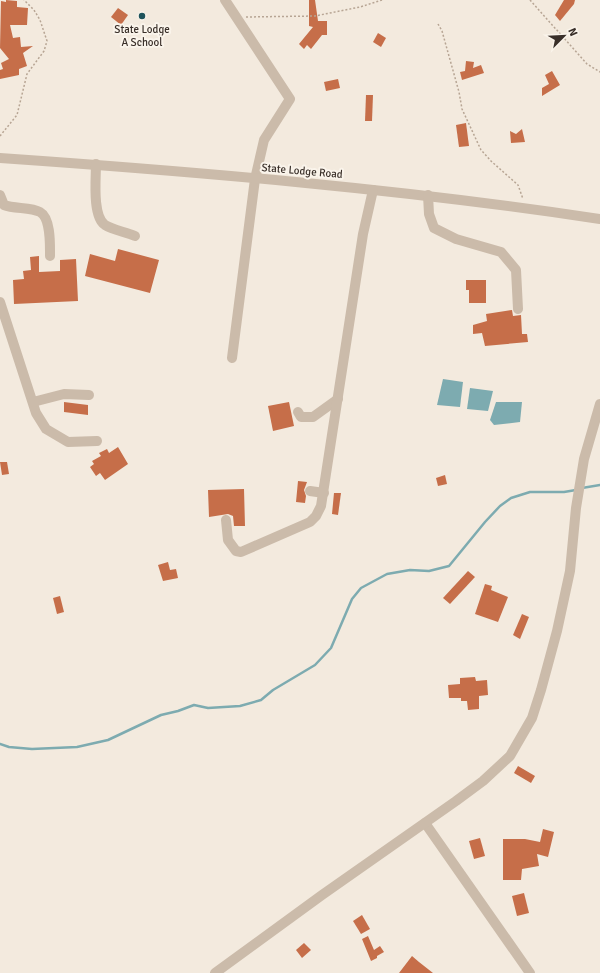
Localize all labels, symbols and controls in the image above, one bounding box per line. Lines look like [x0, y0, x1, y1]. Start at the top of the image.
marker: State Lodge A School [137, 11, 147, 21]
north arrow [544, 16, 584, 56]
place label: State Lodge A School [114, 23, 170, 49]
text: N [565, 26, 580, 38]
street label: State Lodge Road [261, 161, 343, 181]

